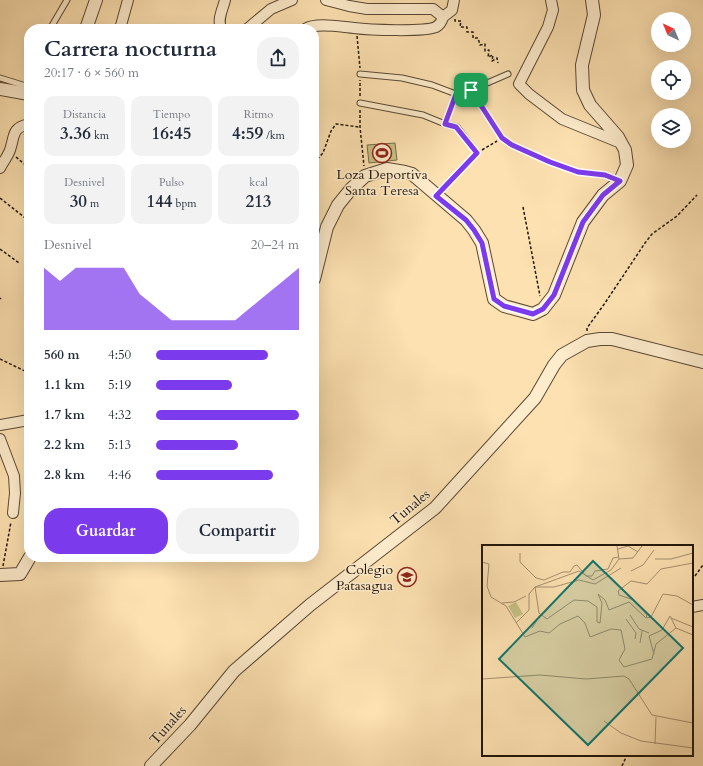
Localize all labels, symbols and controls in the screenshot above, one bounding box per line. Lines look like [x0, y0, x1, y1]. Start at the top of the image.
north arrow [651, 12, 691, 52]
map controls [651, 12, 691, 148]
text: Carrera nocturna [44, 34, 217, 64]
button: share [257, 37, 299, 79]
button: locate [651, 60, 691, 100]
text: 20:17 · 6 × 560 m [44, 64, 139, 82]
pin [454, 73, 488, 107]
icon: arrive [460, 79, 482, 101]
text: Distancia [63, 107, 106, 122]
text: Tiempo [153, 107, 190, 122]
text: Ritmo [244, 107, 273, 122]
button: layers [651, 108, 691, 148]
text: 3.36 [60, 122, 91, 145]
text: 16:45 [152, 122, 191, 145]
text: 4:59 [232, 122, 263, 145]
text: km [91, 128, 109, 143]
text: /km [263, 128, 285, 143]
sports icon: Loza Deportiva Santa Teresa [371, 142, 393, 164]
place label: Loza Deportiva Santa Teresa [336, 165, 428, 200]
text: Desnivel [64, 175, 105, 190]
text: Pulso [159, 175, 184, 190]
text: kcal [249, 175, 268, 190]
text: 30 [70, 190, 87, 213]
text: 144 [146, 190, 173, 213]
text: 213 [245, 190, 272, 213]
text: m [87, 196, 99, 211]
text: bpm [173, 196, 197, 211]
text: Desnivel [44, 236, 92, 254]
text: 20–24 m [251, 236, 299, 254]
text: 560 m [44, 346, 79, 364]
text: 4:50 [108, 346, 131, 364]
text: 1.1 km [44, 376, 85, 394]
text: 5:19 [108, 376, 131, 394]
text: 1.7 km [44, 406, 85, 424]
text: 4:32 [108, 406, 131, 424]
text: 2.2 km [44, 436, 85, 454]
text: 5:13 [108, 436, 131, 454]
text: 2.8 km [44, 466, 85, 484]
text: 4:46 [108, 466, 131, 484]
street label: Tunales [386, 485, 434, 529]
button: Guardar [44, 508, 168, 554]
button: Compartir [176, 508, 299, 554]
inset map [482, 545, 693, 756]
place label: Colegio Patasagua [336, 560, 393, 595]
school or university icon: Colegio Patasagua [396, 566, 418, 588]
street label: Tunales [145, 701, 191, 749]

